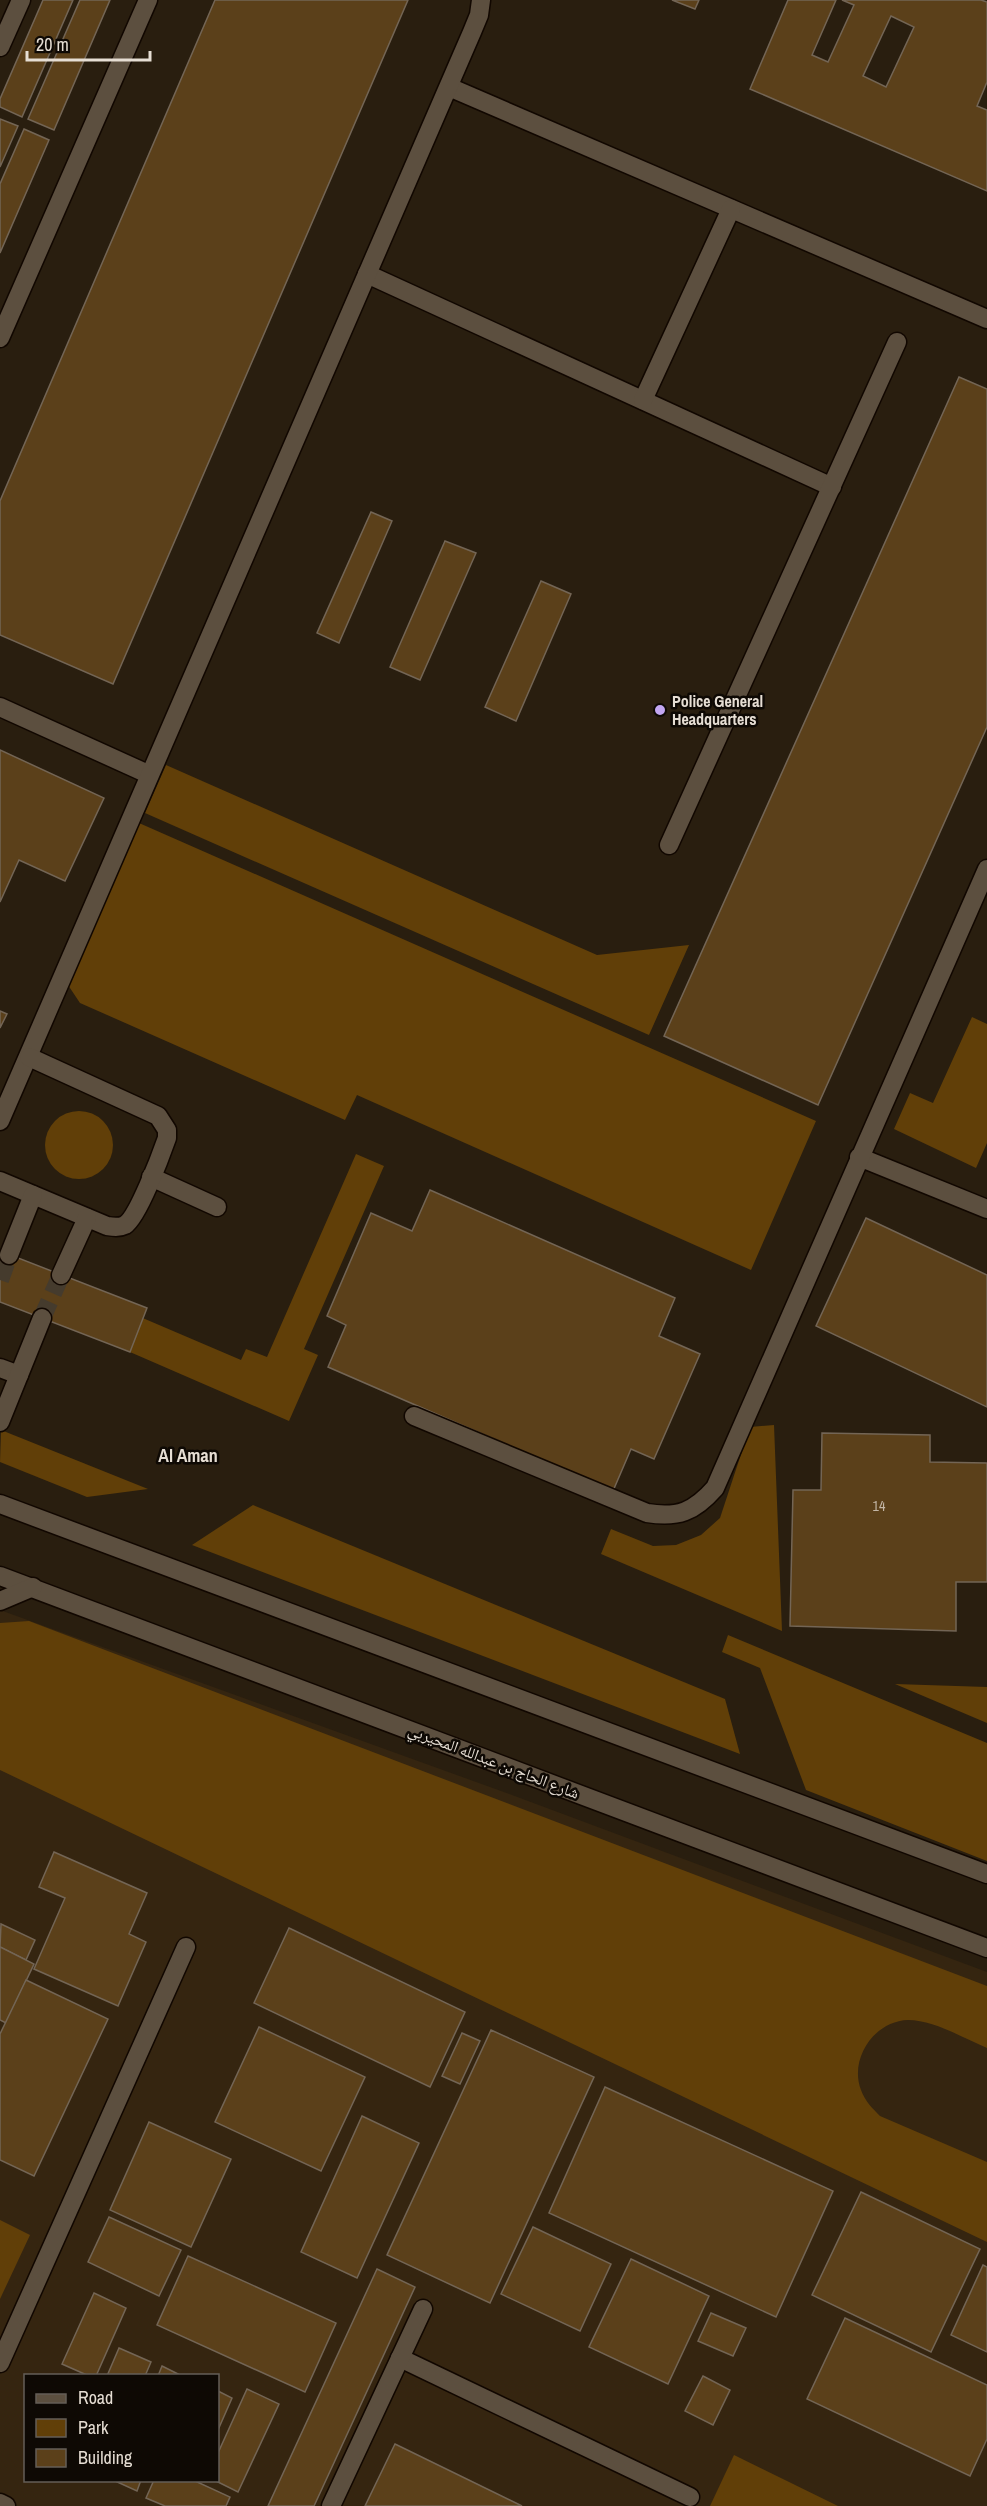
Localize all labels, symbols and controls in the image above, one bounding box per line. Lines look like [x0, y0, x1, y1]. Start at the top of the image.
scale bar [27, 24, 150, 62]
text: 20 m [36, 32, 69, 57]
place label: Police General Headquarters [672, 690, 763, 730]
marker: Police General Headquarters [653, 703, 667, 717]
district label: Al Aman [158, 1443, 218, 1468]
house number: 14 [873, 1497, 886, 1515]
street label: شارع الحاج بن عبدالله المحيربي [405, 1718, 583, 1806]
legend [24, 2374, 219, 2482]
text: Road [78, 2385, 113, 2410]
text: Park [78, 2415, 109, 2440]
text: Building [78, 2445, 133, 2470]

